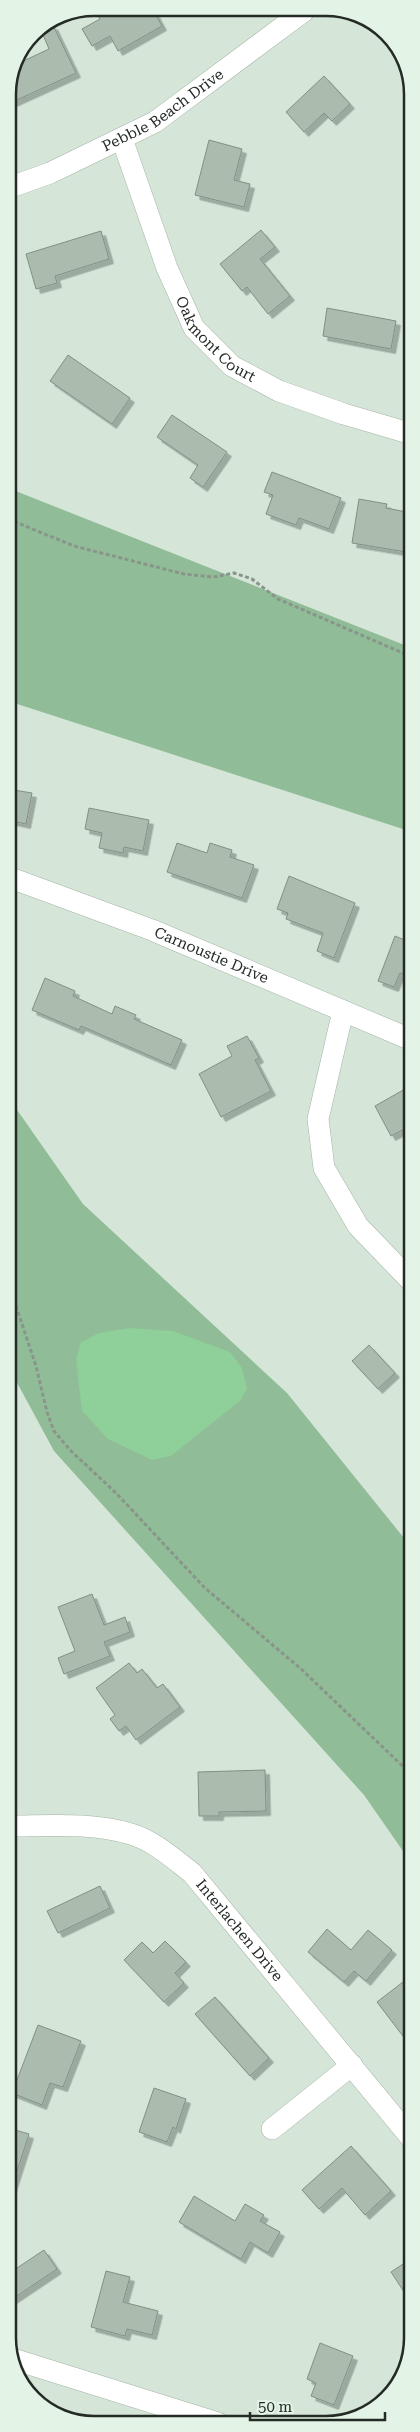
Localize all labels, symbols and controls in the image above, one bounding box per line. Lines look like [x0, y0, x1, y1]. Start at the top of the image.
street label: Pebble Beach Drive [99, 65, 227, 155]
street label: Oakmont Court [172, 293, 259, 386]
street label: Carnoustie Drive [152, 923, 271, 987]
street label: Interlachen Drive [192, 1876, 287, 1985]
scale bar [250, 2390, 385, 2422]
text: 50 m [258, 2398, 293, 2416]

